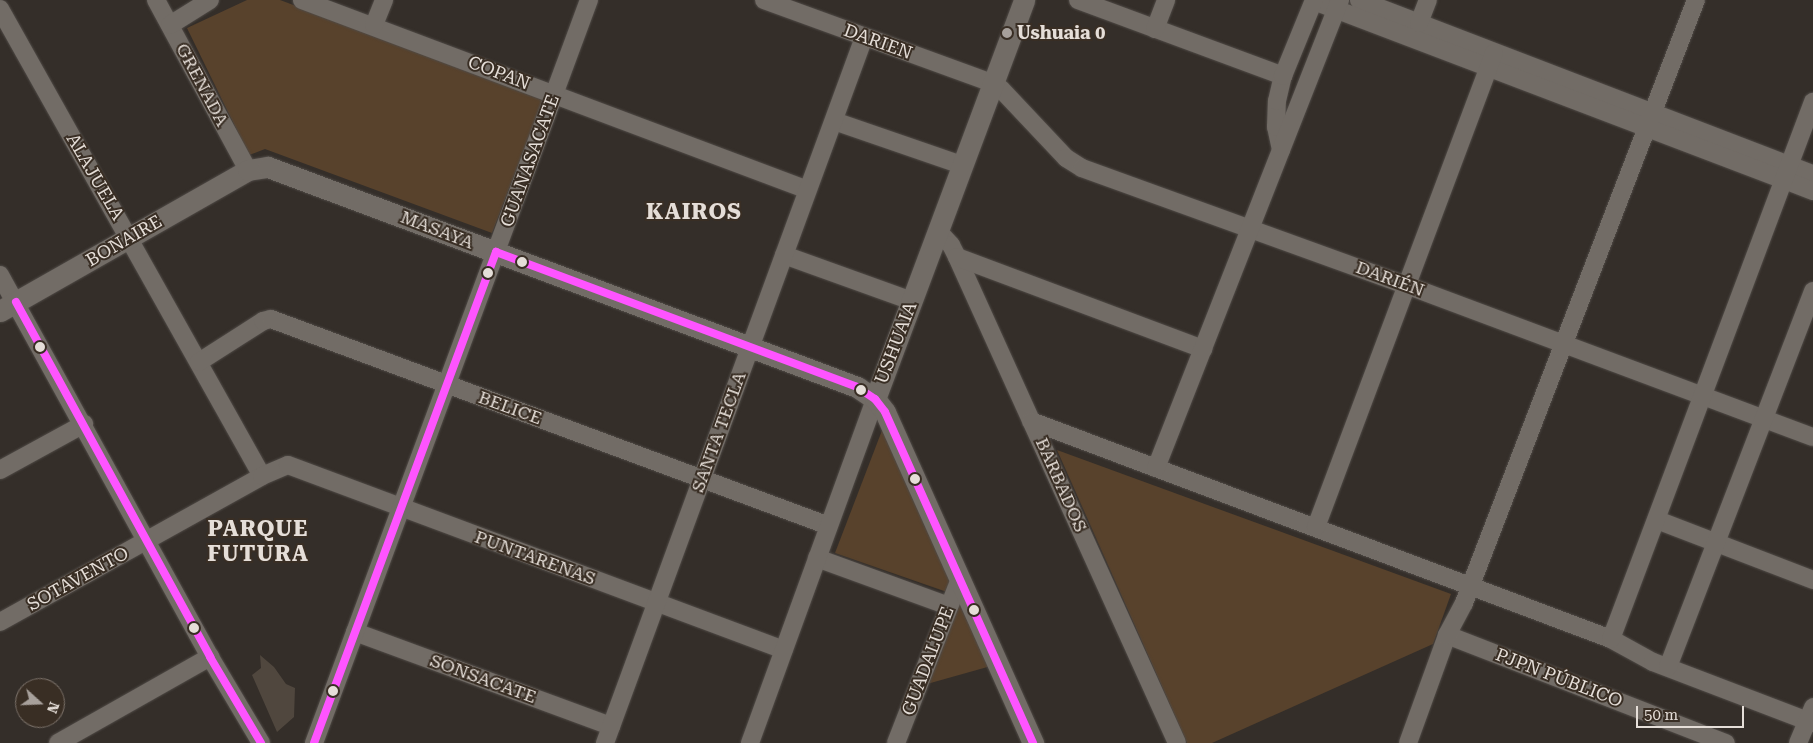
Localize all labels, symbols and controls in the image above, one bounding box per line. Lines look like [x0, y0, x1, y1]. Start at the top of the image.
street label: DARIEN [841, 20, 915, 64]
place label: Ushuaia 0 [1017, 22, 1105, 44]
marker: Ushuaia 0 [1001, 27, 1013, 39]
street label: GRENADA [171, 40, 233, 130]
street label: COPAN [465, 51, 533, 95]
street label: GUANASACATE [496, 92, 564, 230]
street label: ALAJUELA [61, 130, 129, 224]
district label: KAIROS [645, 199, 743, 225]
street label: MASAYA [397, 206, 477, 254]
street label: BONAIRE [82, 211, 166, 271]
unlabelled marker [517, 257, 527, 267]
street label: DARIÉN [1353, 257, 1427, 301]
unlabelled marker [483, 268, 493, 278]
street label: USHUAIA [870, 299, 922, 387]
unlabelled marker [35, 342, 45, 352]
street label: SANTA TECLA [687, 369, 751, 495]
unlabelled marker [856, 385, 866, 395]
street label: BELICE [475, 387, 545, 429]
street label: BARBADOS [1031, 435, 1091, 535]
unlabelled marker [910, 474, 920, 484]
district label: PARQUE FUTURA [206, 515, 310, 566]
street label: PUNTARENAS [472, 526, 598, 590]
street label: SOTAVENTO [24, 542, 132, 616]
street label: GUADALUPE [897, 603, 959, 719]
unlabelled marker [969, 605, 979, 615]
unlabelled marker [189, 623, 199, 633]
street label: PJPN PÚBLICO [1492, 644, 1626, 712]
street label: SONSACATE [427, 650, 539, 708]
north arrow [15, 678, 65, 728]
unlabelled marker [328, 686, 338, 696]
scale bar [1638, 696, 1746, 728]
text: N [44, 700, 63, 716]
text: 50 m [1644, 706, 1678, 724]

